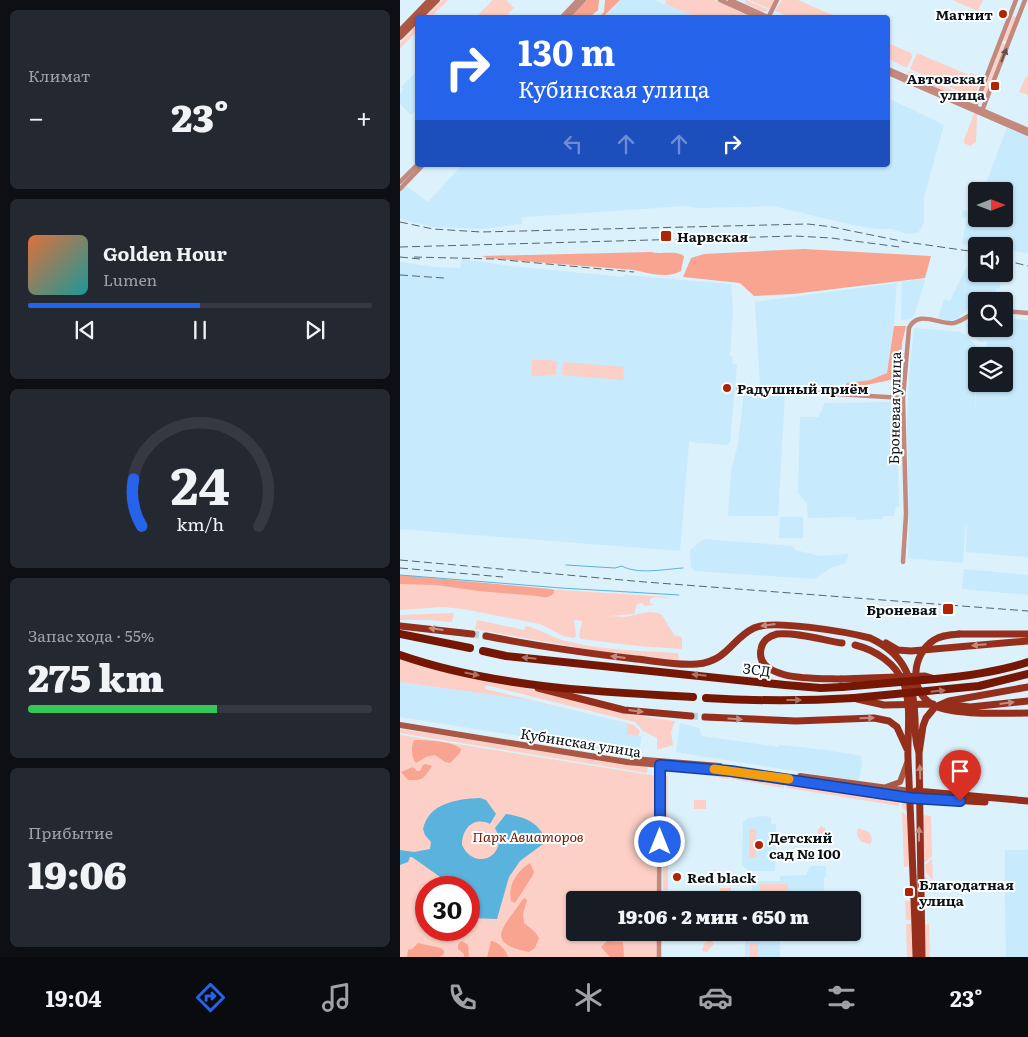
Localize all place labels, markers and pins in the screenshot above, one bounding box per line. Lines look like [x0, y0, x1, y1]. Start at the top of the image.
place label: Магнит [935, 4, 993, 24]
marker: Магнит [997, 8, 1009, 20]
place label: Автовская улица [907, 68, 986, 104]
marker: Автовская улица [989, 80, 1001, 92]
place label: Нарвская [677, 226, 748, 246]
marker: Нарвская [659, 229, 673, 243]
place label: Радушный приём [737, 378, 868, 398]
marker: Радушный приём [721, 382, 733, 394]
place label: Броневая [866, 599, 937, 619]
marker: Броневая [941, 602, 955, 616]
pin [939, 750, 981, 801]
place label: Детский сад № 100 [769, 827, 841, 863]
marker: Детский сад № 100 [753, 839, 765, 851]
place label: Red black [687, 867, 757, 887]
marker: Red black [671, 871, 683, 883]
place label: Благодатная улица [919, 874, 1014, 910]
marker: Благодатная улица [903, 886, 915, 898]

